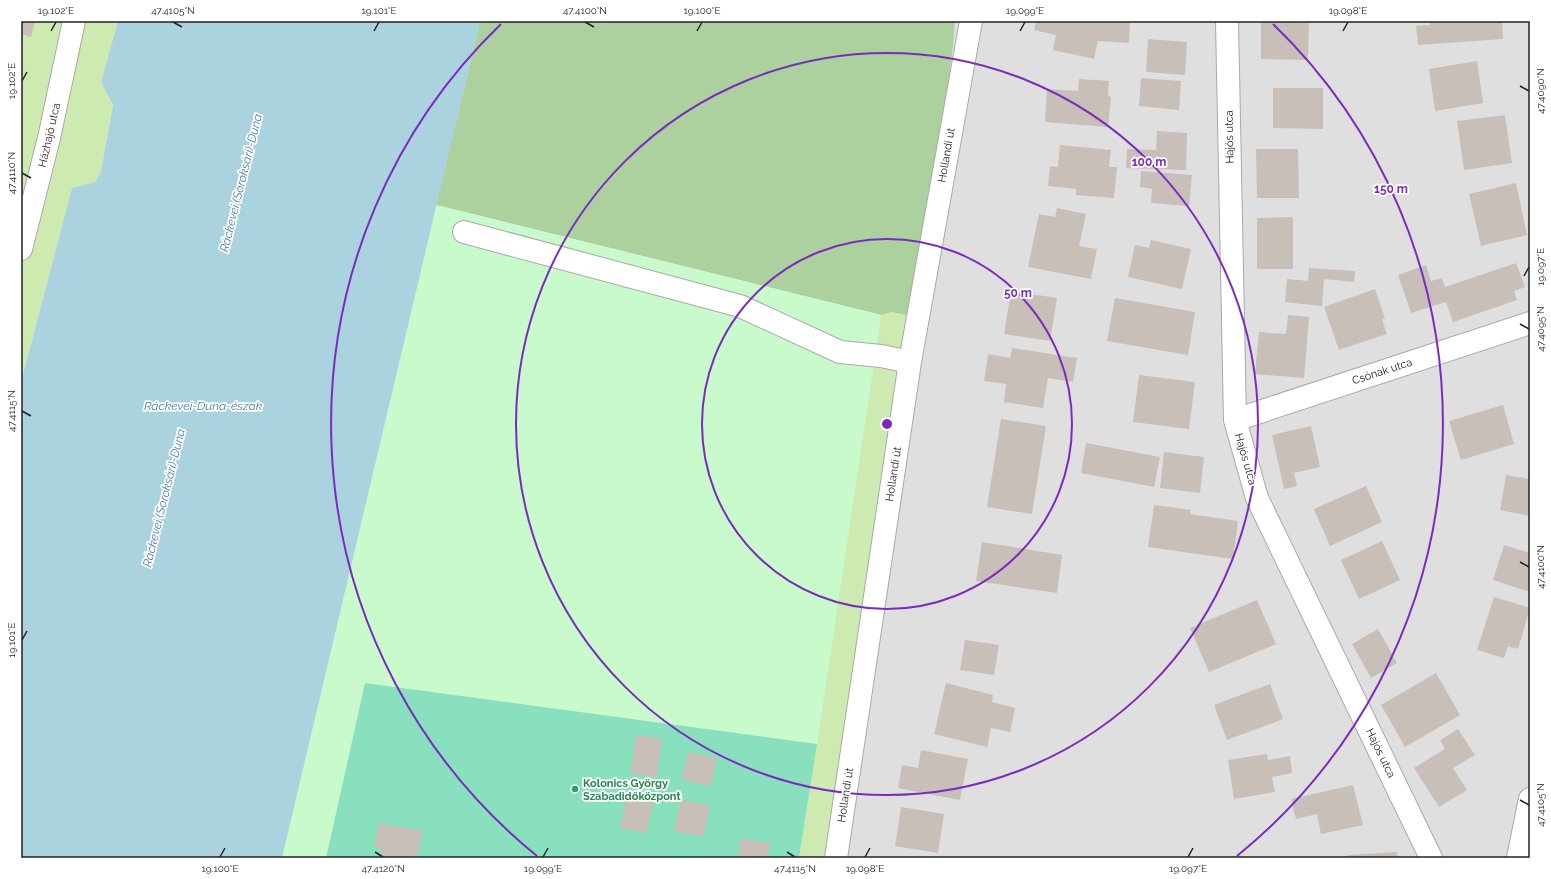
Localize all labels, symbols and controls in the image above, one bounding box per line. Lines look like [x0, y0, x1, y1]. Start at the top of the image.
text: 19.102°E [38, 5, 74, 16]
text: 47.4105°N [151, 5, 195, 16]
text: 19.101°E [361, 5, 397, 16]
text: 47.4100°N [563, 5, 607, 16]
text: 19.100°E [683, 5, 721, 16]
text: 19.099°E [1006, 5, 1044, 16]
text: 19.098°E [1329, 5, 1367, 16]
text: 19.102°E [6, 63, 17, 99]
text: 47.4090°N [1535, 68, 1546, 114]
street label: Házhajó utca [36, 102, 63, 169]
street label: Hajós utca [1223, 110, 1236, 164]
water label: Ráckevei (Soroksári)-Duna [217, 112, 265, 254]
street label: Hollandi út [935, 126, 958, 183]
text: 47.4110°N [6, 152, 17, 194]
text: 100 m [1132, 155, 1166, 169]
text: 150 m [1374, 182, 1408, 196]
text: 19.097°E [1535, 248, 1546, 286]
text: 50 m [1004, 286, 1032, 300]
text: 47.4095°N [1535, 306, 1546, 352]
street label: Csónak utca [1350, 356, 1414, 387]
text: 47.4115°N [6, 390, 17, 432]
water label: Ráckevei-Duna-észak [144, 399, 263, 413]
centre of rings [880, 417, 894, 431]
water label: Ráckevei (Soroksári)-Duna [140, 427, 188, 569]
street label: Hajós utca [1232, 432, 1259, 487]
street label: Hollandi út [883, 445, 904, 502]
text: 47.4100°N [1535, 545, 1546, 589]
text: 19.101°E [6, 622, 17, 658]
street label: Hajós utca [1363, 726, 1398, 780]
street label: Hollandi út [835, 766, 856, 823]
place label: Kolonics György Szabadidőközpont [583, 777, 681, 803]
text: 47.4105°N [1535, 783, 1546, 827]
marker: Kolonics György Szabadidőközpont [570, 784, 580, 794]
text: 19.100°E [201, 863, 239, 874]
text: 47.4120°N [361, 863, 405, 874]
text: 19.099°E [524, 863, 562, 874]
text: 47.4115°N [774, 863, 816, 874]
text: 19.098°E [846, 863, 884, 874]
text: 19.097°E [1169, 863, 1207, 874]

